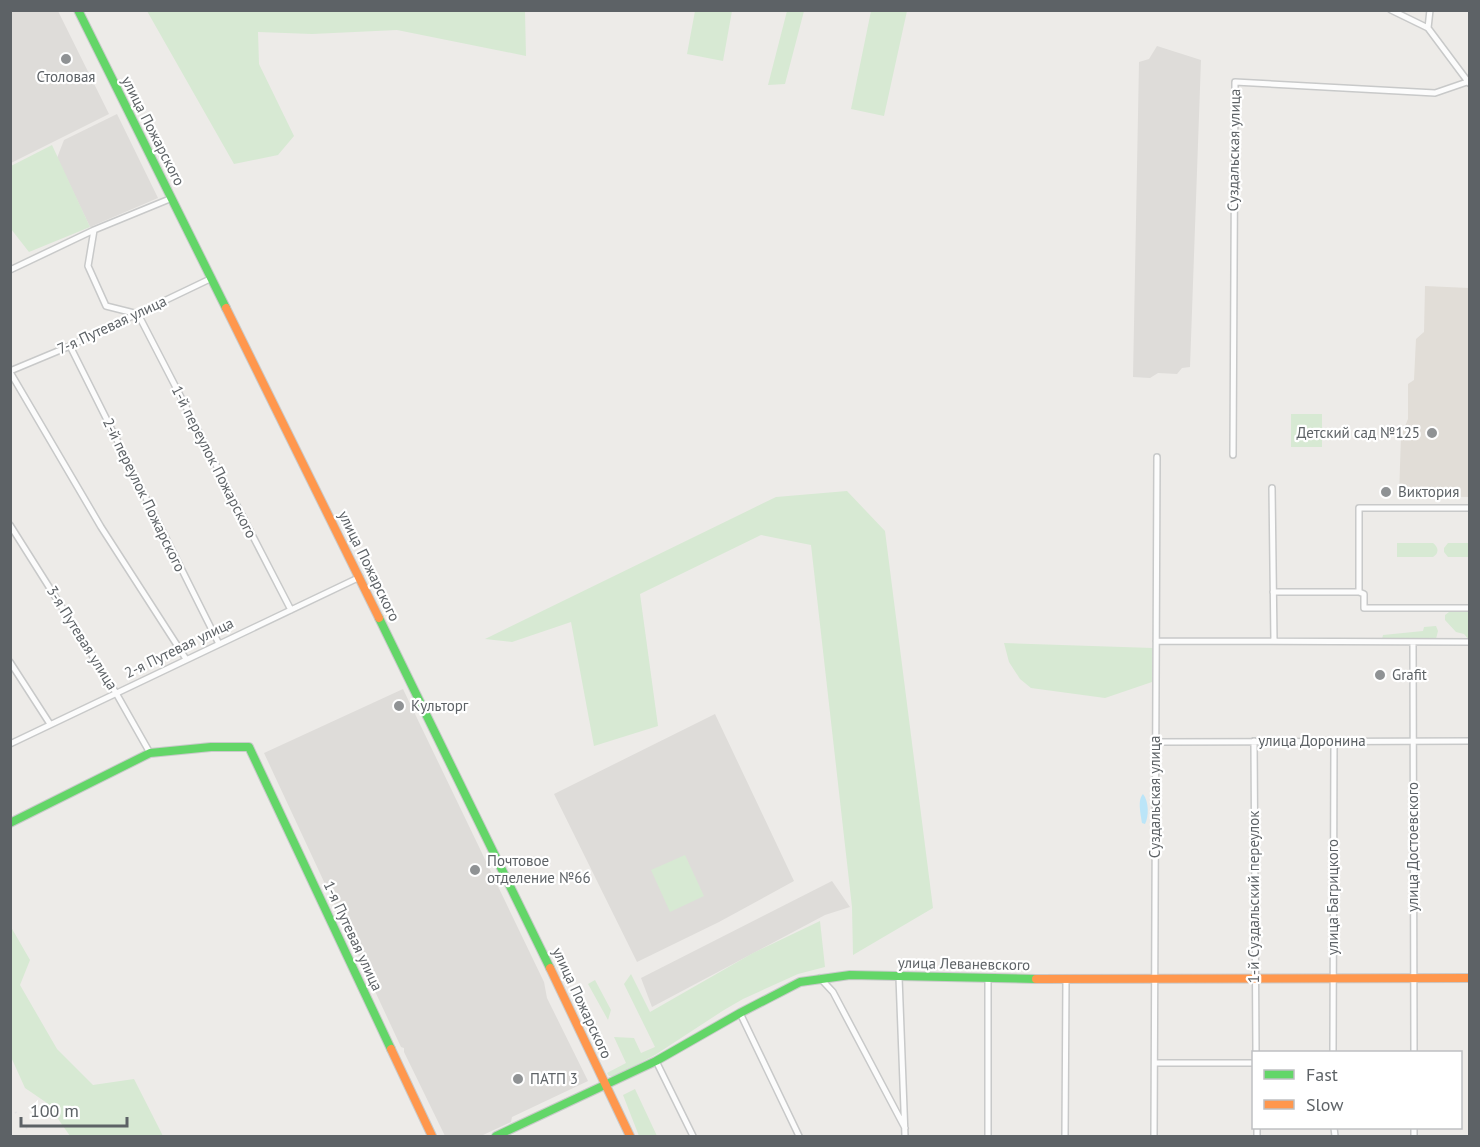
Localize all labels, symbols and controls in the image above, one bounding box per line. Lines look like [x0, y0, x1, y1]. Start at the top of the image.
marker: Столовая [59, 52, 73, 66]
place label: Столовая [37, 67, 95, 86]
street label: улица Пожарского [118, 73, 189, 189]
street label: Суздальская улица [1223, 89, 1244, 211]
street label: 7-я Путевая улица [54, 291, 169, 358]
street label: 1-й переулок Пожарского [168, 382, 261, 541]
street label: 2-й переулок Пожарского [99, 415, 190, 575]
place label: Детский сад №125 [1296, 423, 1420, 442]
marker: Детский сад №125 [1425, 426, 1439, 440]
place label: Виктория [1398, 482, 1459, 501]
marker: Виктория [1379, 485, 1393, 499]
street label: улица Пожарского [334, 507, 404, 624]
street label: 3-я Путевая улица [43, 582, 122, 693]
street label: 2-я Путевая улица [121, 613, 237, 682]
place label: Grafit [1392, 665, 1427, 684]
marker: Grafit [1373, 668, 1387, 682]
place label: Культорг [411, 696, 469, 715]
marker: Культорг [392, 699, 406, 713]
street label: улица Доронина [1258, 731, 1366, 750]
street label: Суздальская улица [1145, 736, 1164, 858]
street label: улица Достоевского [1403, 782, 1422, 912]
street label: 1-й Суздальский переулок [1244, 810, 1263, 983]
street label: улица Багрицкого [1323, 839, 1342, 955]
place label: Почтовое отделение №66 [487, 851, 591, 887]
marker: Почтовое отделение №66 [468, 863, 482, 877]
street label: 1-я Путевая улица [320, 878, 387, 994]
street label: улица Пожарского [548, 944, 617, 1061]
street label: улица Леваневского [898, 953, 1030, 974]
legend [1252, 1051, 1462, 1129]
text: Fast [1306, 1063, 1338, 1086]
place label: ПАТП 3 [530, 1069, 578, 1088]
marker: ПАТП 3 [511, 1072, 525, 1086]
scale bar [21, 1090, 128, 1128]
text: Slow [1306, 1093, 1344, 1116]
text: 100 m [30, 1099, 79, 1122]

